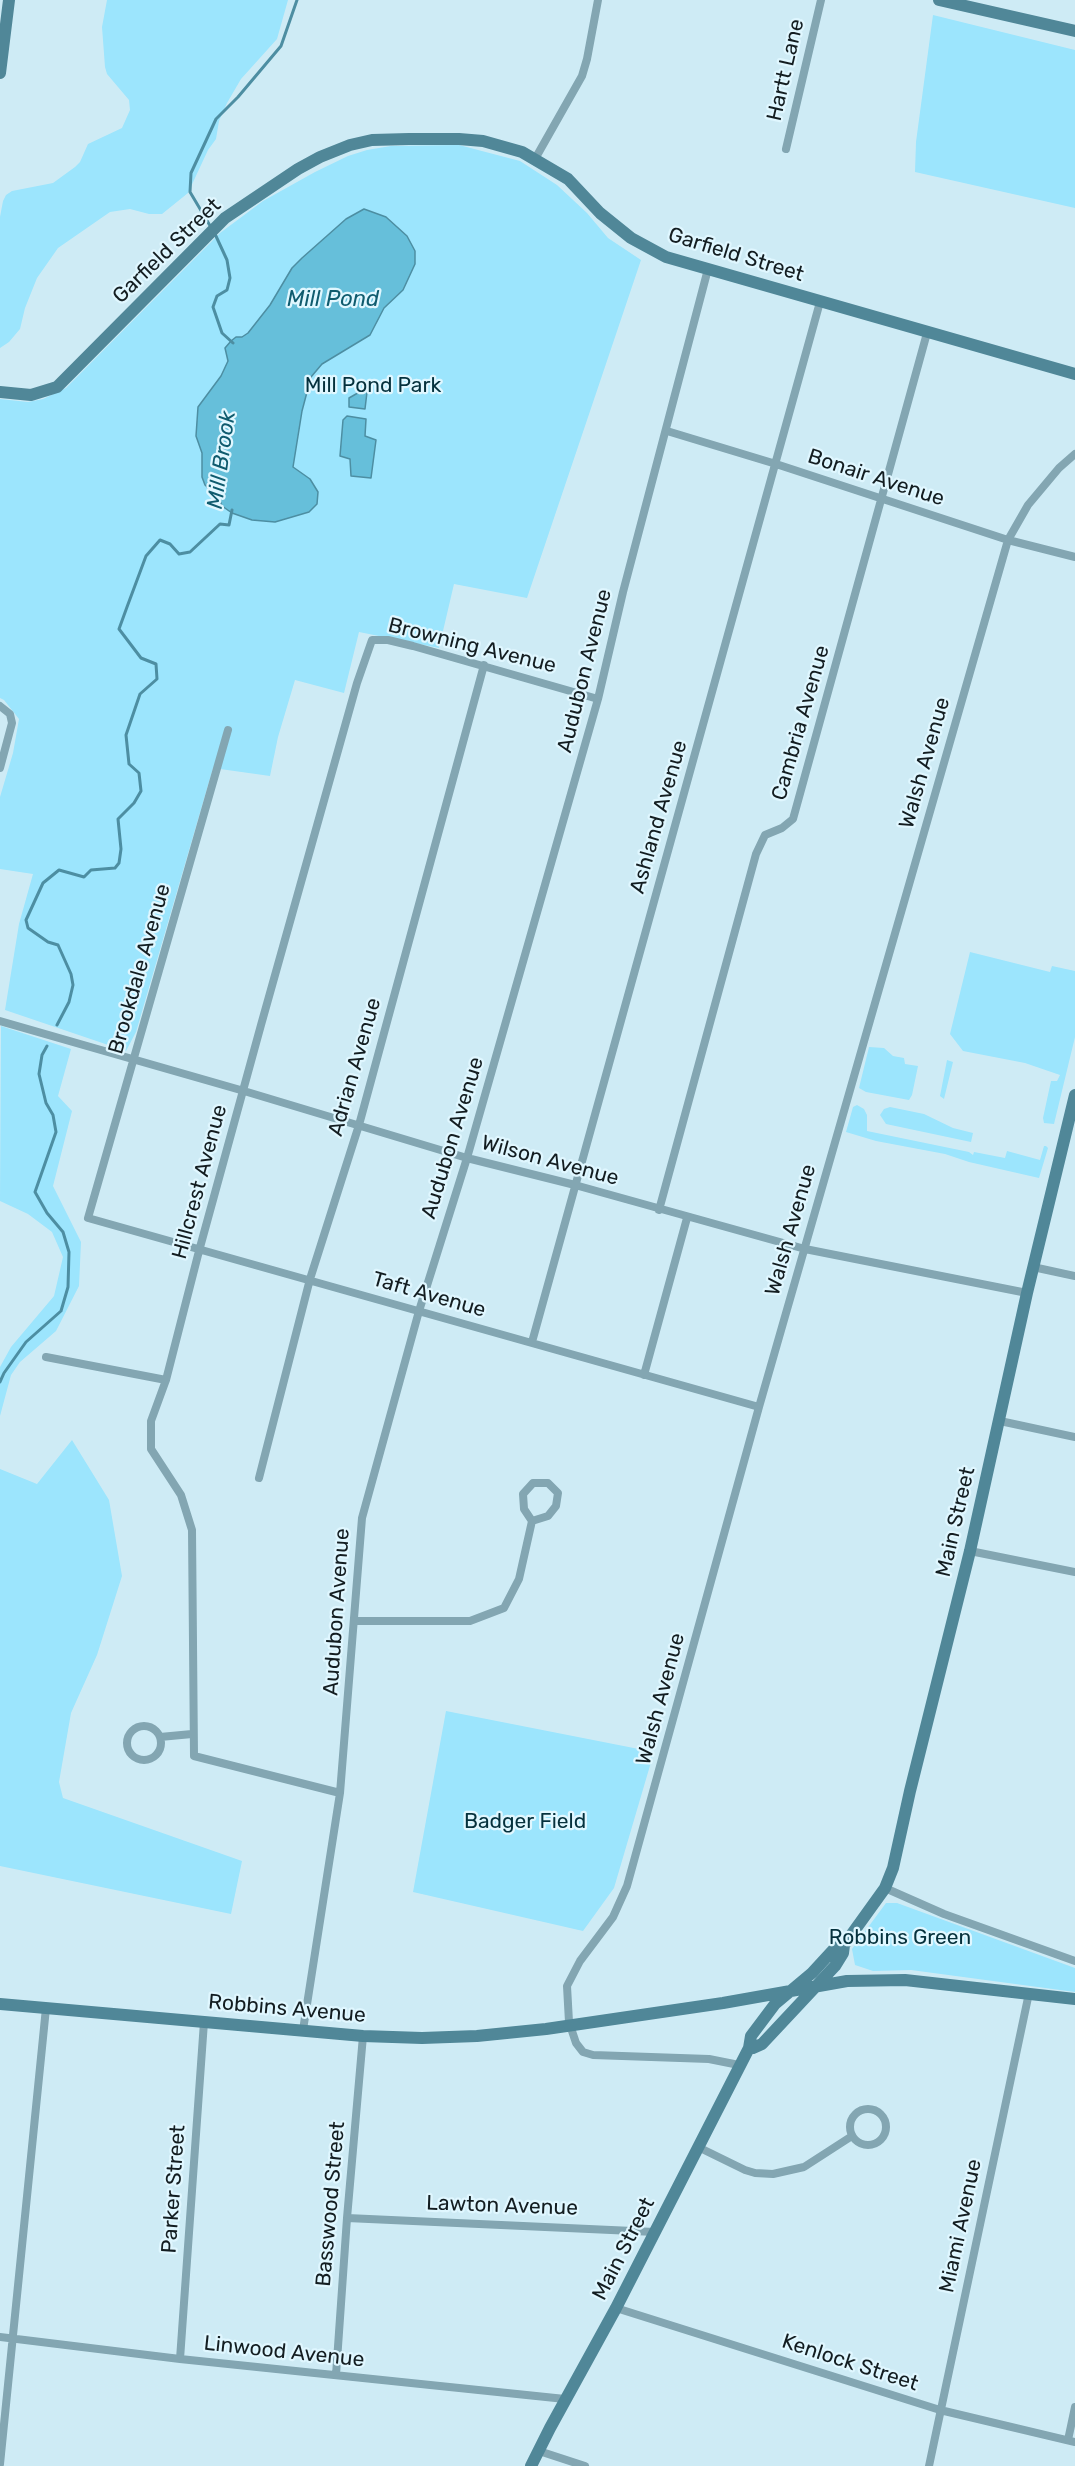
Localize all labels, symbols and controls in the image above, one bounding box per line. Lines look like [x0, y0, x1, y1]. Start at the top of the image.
street label: Hartt Lane [762, 16, 810, 124]
street label: Garfield Street [108, 193, 226, 309]
street label: Garfield Street [665, 222, 807, 288]
water label: Mill Pond [287, 287, 379, 313]
park label: Mill Pond Park [305, 373, 441, 399]
water label: Mill Brook [202, 409, 242, 511]
street label: Bonair Avenue [805, 444, 947, 512]
street label: Audubon Avenue [552, 587, 618, 755]
street label: Browning Avenue [385, 613, 559, 679]
street label: Cambria Avenue [767, 643, 835, 803]
street label: Walsh Avenue [894, 695, 956, 831]
street label: Ashland Avenue [625, 738, 693, 896]
street label: Brookdale Avenue [104, 881, 176, 1057]
street label: Adrian Avenue [323, 995, 387, 1139]
street label: Audubon Avenue [416, 1054, 490, 1222]
street label: Hillcrest Avenue [167, 1102, 233, 1262]
street label: Wilson Avenue [479, 1131, 621, 1191]
street label: Walsh Avenue [760, 1162, 822, 1298]
street label: Taft Avenue [369, 1267, 489, 1323]
street label: Main Street [931, 1465, 981, 1579]
street label: Audubon Avenue [319, 1527, 355, 1697]
street label: Walsh Avenue [631, 1630, 691, 1768]
park label: Badger Field [464, 1809, 586, 1835]
park label: Robbins Green [829, 1925, 971, 1951]
street label: Robbins Avenue [207, 1990, 367, 2028]
street label: Basswood Street [311, 2120, 351, 2288]
street label: Parker Street [157, 2124, 191, 2254]
street label: Miami Avenue [935, 2157, 987, 2295]
street label: Lawton Avenue [426, 2191, 578, 2221]
street label: Main Street [587, 2193, 661, 2305]
street label: Kenlock Street [779, 2329, 921, 2397]
street label: Linwood Avenue [202, 2331, 366, 2373]

